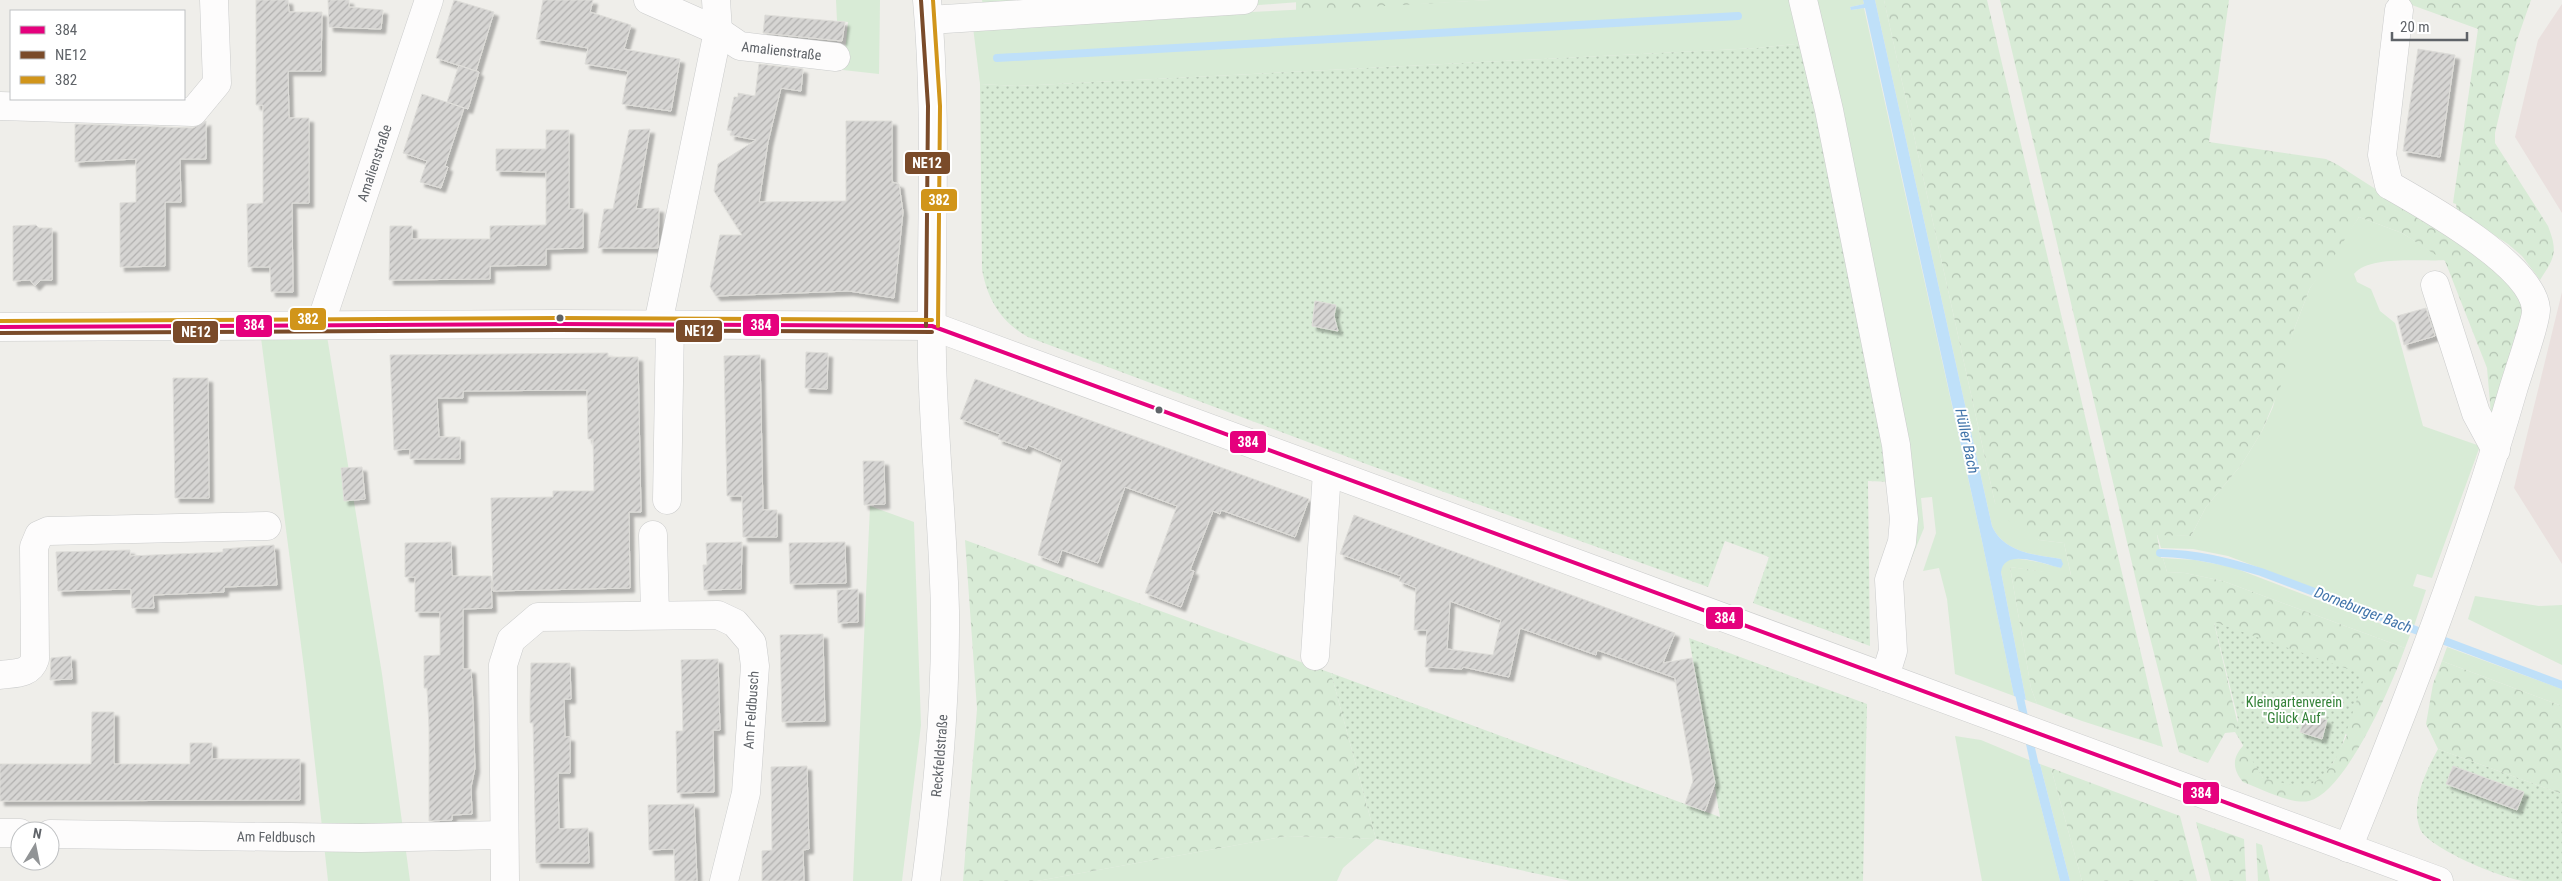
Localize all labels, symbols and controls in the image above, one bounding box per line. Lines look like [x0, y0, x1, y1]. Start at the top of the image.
legend [10, 10, 185, 100]
scale bar [2392, 10, 2467, 42]
text: 20 m [2400, 18, 2430, 36]
text: 384 [55, 21, 77, 39]
street label: Amalienstraße [741, 38, 823, 63]
text: NE12 [55, 46, 87, 64]
text: 382 [55, 71, 77, 89]
street label: Amalienstraße [354, 122, 395, 203]
line badge: NE12 [904, 151, 951, 175]
text: NE12 [912, 155, 942, 171]
line badge: 382 [920, 188, 958, 212]
text: 382 [928, 192, 950, 208]
line badge: 382 [289, 307, 327, 331]
text: 382 [297, 311, 319, 327]
unlabelled marker [555, 313, 565, 323]
line badge: 384 [742, 313, 780, 337]
line badge: 384 [235, 314, 273, 338]
text: 384 [243, 317, 265, 333]
text: 384 [750, 317, 772, 333]
line badge: NE12 [675, 319, 723, 343]
line badge: NE12 [172, 320, 219, 344]
text: NE12 [684, 323, 714, 339]
text: NE12 [181, 324, 211, 340]
unlabelled marker [1154, 405, 1164, 415]
water label: Hüller Bach [1951, 407, 1983, 475]
line badge: 384 [1229, 430, 1267, 454]
text: 384 [1237, 434, 1259, 450]
water label: Dorneburger Bach [2312, 583, 2414, 637]
line badge: 384 [1705, 606, 1744, 630]
text: 384 [1714, 610, 1736, 626]
street label: Am Feldbusch [740, 670, 762, 750]
park label: Kleingartenverein "Glück Auf" [2246, 694, 2342, 726]
street label: Reckfeldstraße [928, 713, 951, 798]
line badge: 384 [2182, 781, 2220, 805]
text: 384 [2190, 785, 2212, 801]
north arrow [10, 821, 60, 871]
text: N [32, 825, 43, 842]
street label: Am Feldbusch [237, 828, 315, 845]

